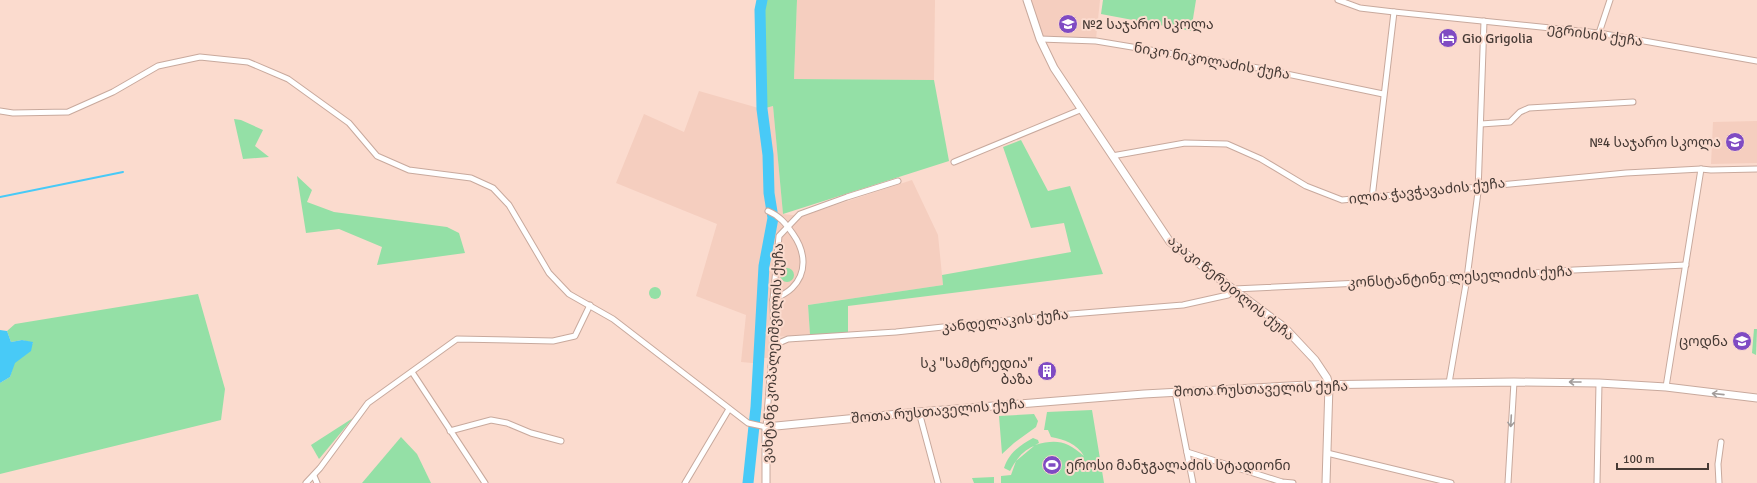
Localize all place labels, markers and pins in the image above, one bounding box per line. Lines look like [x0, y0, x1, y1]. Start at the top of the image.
school or university icon: №2 საჯარო სკოლა [1057, 13, 1079, 35]
place label: №2 საჯარო სკოლა [1082, 16, 1214, 33]
hotel icon: Gio Grigolia [1437, 27, 1459, 49]
place label: Gio Grigolia [1462, 30, 1533, 47]
school or university icon: №4 საჯარო სკოლა [1724, 131, 1746, 153]
place label: №4 საჯარო სკოლა [1589, 134, 1721, 151]
school or university icon: ცოდნა [1731, 330, 1753, 352]
place label: ცოდნა [1679, 333, 1728, 350]
place label: სკ "სამტრედია" ბაზა [920, 355, 1033, 388]
building icon: სკ "სამტრედია" ბაზა [1036, 360, 1058, 382]
sports icon: ეროსი მანჯგალაძის სტადიონი [1041, 454, 1063, 476]
place label: ეროსი მანჯგალაძის სტადიონი [1066, 457, 1291, 474]

